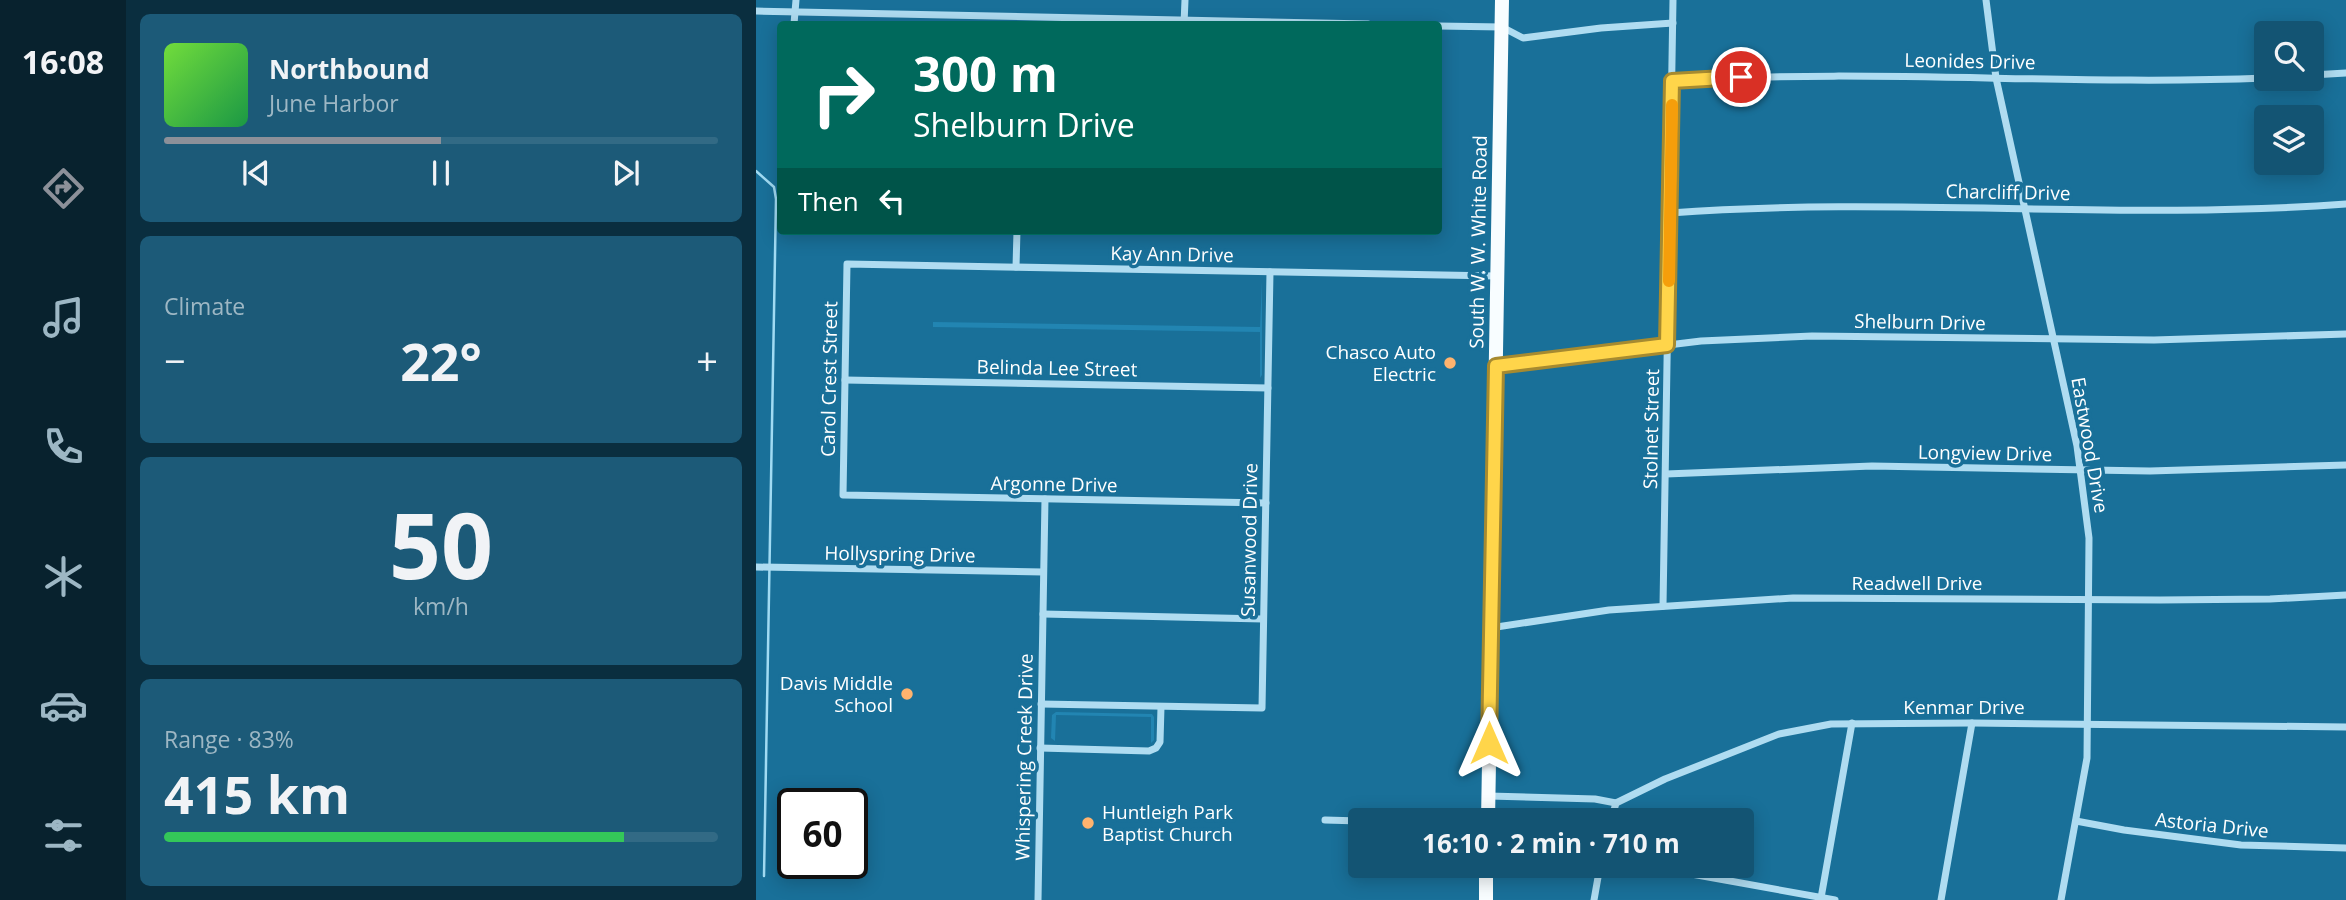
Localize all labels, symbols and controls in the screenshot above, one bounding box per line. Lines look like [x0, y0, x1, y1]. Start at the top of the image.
map controls [2254, 21, 2324, 175]
button: search [2254, 21, 2324, 91]
text: 16:08 [22, 40, 104, 83]
text: 300 m [913, 40, 1058, 106]
pin [1711, 47, 1771, 107]
street label: Leonides Drive [1904, 47, 2036, 75]
icon: right [798, 49, 889, 140]
text: Northbound [269, 51, 430, 87]
icon: arrive [1722, 58, 1760, 96]
text: June Harbor [269, 87, 399, 119]
text: Shelburn Drive [913, 103, 1135, 146]
button: layers [2254, 105, 2324, 175]
street label: South W. W. White Road [1463, 135, 1493, 349]
icon: previous [237, 154, 275, 192]
icon: pause [422, 154, 460, 192]
icon: next [607, 154, 645, 192]
icon: directions [39, 164, 88, 213]
street label: Charcliff Drive [1945, 178, 2071, 206]
icon: left [873, 182, 911, 220]
text: Then [798, 183, 859, 219]
street label: Kay Ann Drive [1110, 240, 1234, 268]
text: Climate [164, 290, 245, 322]
icon: music [39, 293, 88, 342]
street label: Carol Crest Street [815, 301, 843, 457]
street label: Shelburn Drive [1854, 308, 1986, 336]
text: 22° [400, 325, 482, 396]
text: − [164, 334, 186, 386]
text: + [696, 334, 718, 386]
place label: Chasco Auto Electric [1325, 339, 1436, 387]
street label: Belinda Lee Street [976, 354, 1138, 382]
marker: Chasco Auto Electric [1442, 355, 1458, 371]
street label: Stolnet Street [1637, 368, 1665, 489]
street label: Eastwood Drive [2065, 375, 2115, 515]
icon: phone [39, 422, 88, 471]
street label: Longview Drive [1918, 439, 2052, 467]
street label: Susanwood Drive [1235, 463, 1263, 617]
street label: Argonne Drive [990, 470, 1118, 498]
text: 50 [389, 482, 493, 606]
street label: Hollyspring Drive [824, 540, 976, 568]
icon: climate [39, 552, 88, 601]
street label: Readwell Drive [1851, 570, 1983, 596]
text: km/h [413, 590, 469, 622]
street label: Whispering Creek Drive [1009, 653, 1039, 861]
place label: Davis Middle School [780, 670, 893, 718]
icon: car [39, 681, 88, 730]
marker: Davis Middle School [899, 686, 915, 702]
street label: Kenmar Drive [1903, 694, 2025, 720]
position arrow [1452, 706, 1526, 780]
text: Range · 83% [164, 723, 294, 755]
text: 415 km [164, 758, 350, 829]
speed limit sign: 60 [777, 788, 868, 879]
place label: Huntleigh Park Baptist Church [1102, 799, 1233, 847]
street label: Astoria Drive [2154, 806, 2270, 844]
icon: filters [39, 811, 88, 860]
marker: Huntleigh Park Baptist Church [1080, 815, 1096, 831]
text: 16:10 · 2 min · 710 m [1422, 825, 1680, 861]

